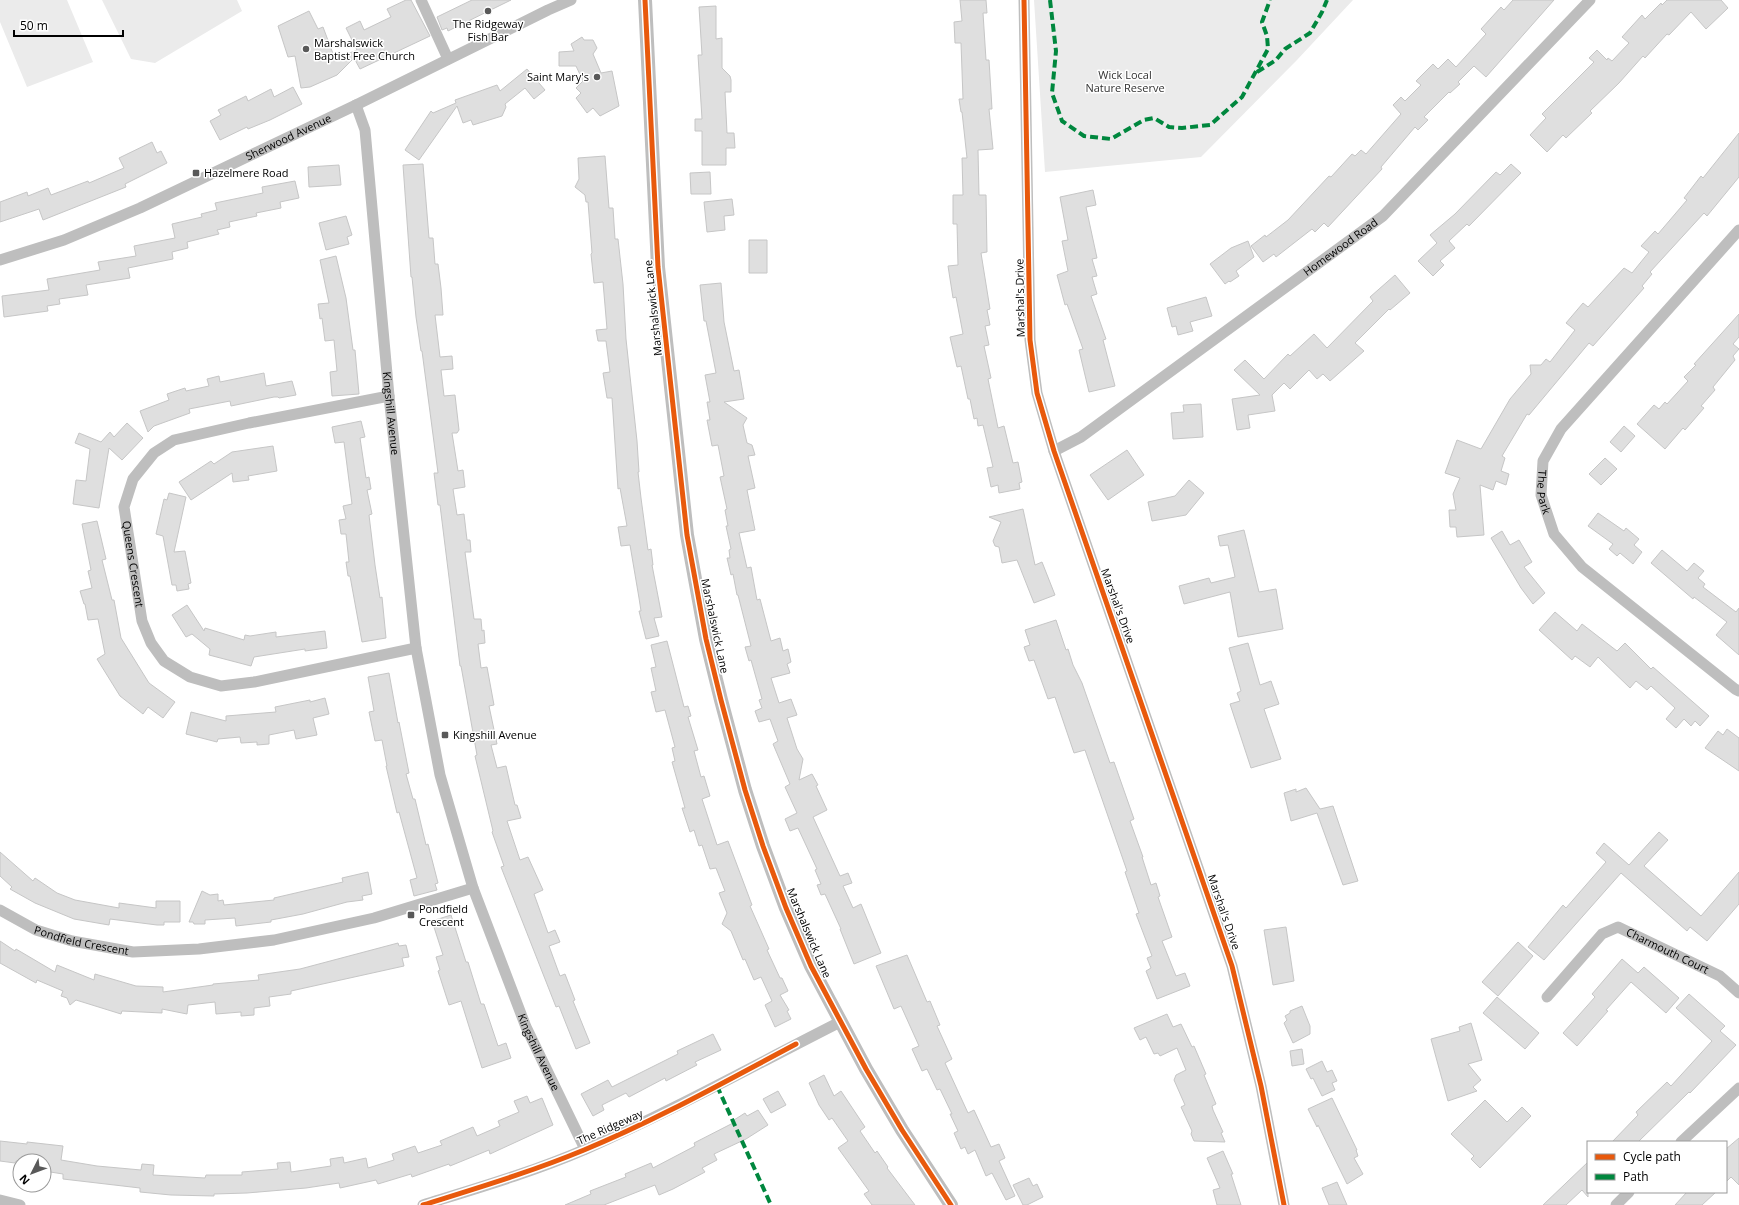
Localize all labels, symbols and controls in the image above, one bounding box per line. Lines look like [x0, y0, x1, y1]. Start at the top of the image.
marker: The Ridgeway Fish Bar [483, 6, 493, 16]
scale bar [14, 12, 123, 38]
place label: The Ridgeway Fish Bar [453, 16, 524, 44]
text: 50 m [20, 17, 48, 34]
place label: Marshalswick Baptist Free Church [314, 35, 415, 63]
marker: Marshalswick Baptist Free Church [301, 44, 311, 54]
park label: Wick Local Nature Reserve [1085, 67, 1165, 95]
place label: Saint Mary's [527, 69, 589, 84]
marker: Saint Mary's [592, 72, 602, 82]
street label: Sherwood Avenue [243, 110, 334, 164]
place label: Hazelmere Road [204, 165, 288, 180]
marker: Hazelmere Road [191, 168, 201, 178]
street label: Homewood Road [1300, 214, 1380, 279]
street label: Marshal's Drive [1011, 258, 1028, 338]
street label: Marshalswick Lane [640, 259, 665, 357]
street label: Kingshill Avenue [380, 371, 403, 456]
street label: The Park [1534, 469, 1555, 516]
street label: Queens Crescent [119, 520, 148, 609]
street label: Marshal's Drive [1098, 566, 1139, 645]
street label: Marshalswick Lane [698, 577, 733, 675]
place label: Kingshill Avenue [453, 727, 537, 742]
marker: Kingshill Avenue [440, 730, 450, 740]
street label: Marshal's Drive [1205, 872, 1244, 952]
street label: Marshalswick Lane [784, 885, 835, 980]
place label: Pondfield Crescent [419, 901, 468, 929]
marker: Pondfield Crescent [406, 910, 416, 920]
street label: Pondfield Crescent [32, 922, 130, 958]
street label: Charmouth Court [1624, 924, 1712, 977]
street label: Kingshill Avenue [515, 1011, 564, 1093]
street label: The Ridgeway [575, 1105, 645, 1148]
legend [1587, 1141, 1727, 1193]
text: Cycle path [1623, 1148, 1681, 1165]
north arrow [12, 1153, 52, 1193]
text: Path [1623, 1168, 1649, 1185]
text: N [16, 1172, 33, 1188]

